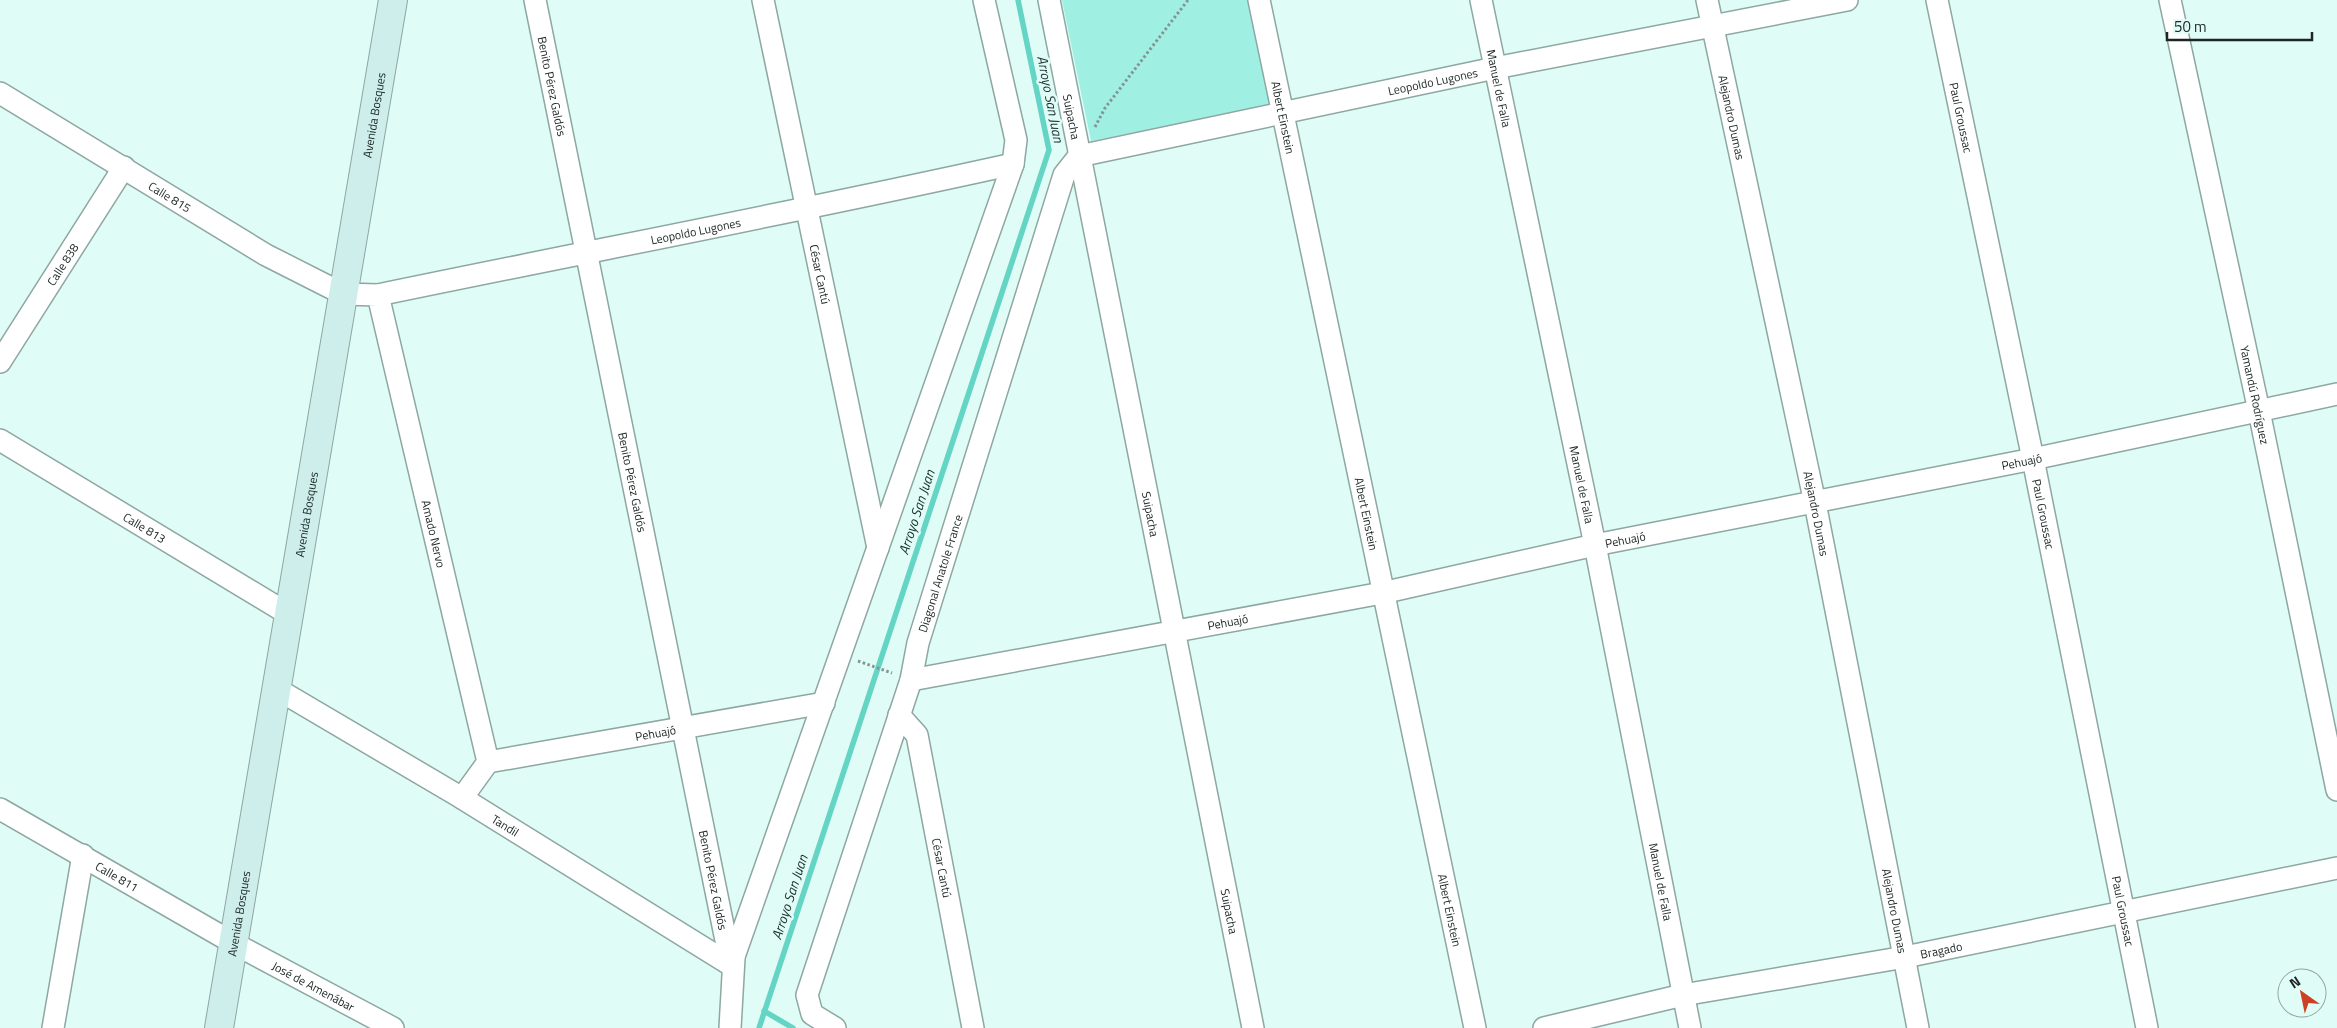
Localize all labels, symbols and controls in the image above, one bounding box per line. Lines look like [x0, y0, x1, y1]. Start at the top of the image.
scale bar [2167, 10, 2312, 42]
text: 50 m [2174, 15, 2207, 38]
street label: Benito Pérez Galdós [533, 35, 572, 138]
street label: Manuel de Falla [1482, 47, 1517, 129]
water label: Arroyo San Juan [1032, 54, 1070, 145]
street label: Leopoldo Lugones [1386, 62, 1480, 100]
street label: Avenida Bosques [357, 70, 390, 159]
street label: Alejandro Dumas [1714, 73, 1751, 162]
street label: Albert Einstein [1267, 79, 1301, 156]
street label: Paul Groussac [1945, 81, 1978, 154]
street label: Suipacha [1058, 93, 1086, 141]
street label: Calle 815 [145, 176, 195, 217]
street label: Leopoldo Lugones [649, 212, 743, 249]
street label: Calle 838 [42, 239, 83, 289]
street label: César Cantú [805, 242, 836, 306]
street label: Yamandú Rodríguez [2236, 344, 2275, 446]
street label: Benito Pérez Galdós [614, 430, 652, 534]
street label: Manuel de Falla [1565, 444, 1600, 525]
street label: Pehuajó [2000, 448, 2044, 475]
water label: Arroyo San Juan [892, 466, 940, 557]
street label: Alejandro Dumas [1799, 469, 1835, 558]
street label: Avenida Bosques [289, 470, 323, 559]
street label: Albert Einstein [1350, 476, 1384, 552]
street label: Paul Groussac [2028, 477, 2060, 551]
street label: Suipacha [1137, 490, 1165, 538]
street label: Amado Nervo [417, 498, 451, 569]
street label: Calle 813 [120, 507, 170, 548]
street label: Diagonal Anatole France [912, 512, 967, 635]
street label: Pehuajó [1603, 526, 1647, 552]
street label: Pehuajó [1206, 608, 1250, 635]
street label: Pehuajó [634, 720, 677, 745]
street label: Tandil [488, 809, 523, 841]
street label: Benito Pérez Galdós [694, 828, 733, 932]
street label: César Cantú [927, 836, 957, 899]
street label: Manuel de Falla [1644, 841, 1678, 922]
water label: Arroyo San Juan [765, 851, 813, 942]
street label: Calle 811 [92, 856, 142, 896]
street label: Alejandro Dumas [1877, 867, 1913, 955]
street label: Avenida Bosques [222, 869, 255, 958]
street label: Albert Einstein [1433, 872, 1467, 948]
street label: Paul Groussac [2107, 874, 2140, 948]
street label: Suipacha [1216, 887, 1244, 935]
street label: Bragado [1918, 936, 1964, 963]
street label: José de Amenábar [269, 956, 358, 1016]
north arrow [2277, 968, 2327, 1018]
text: N [2285, 970, 2304, 993]

